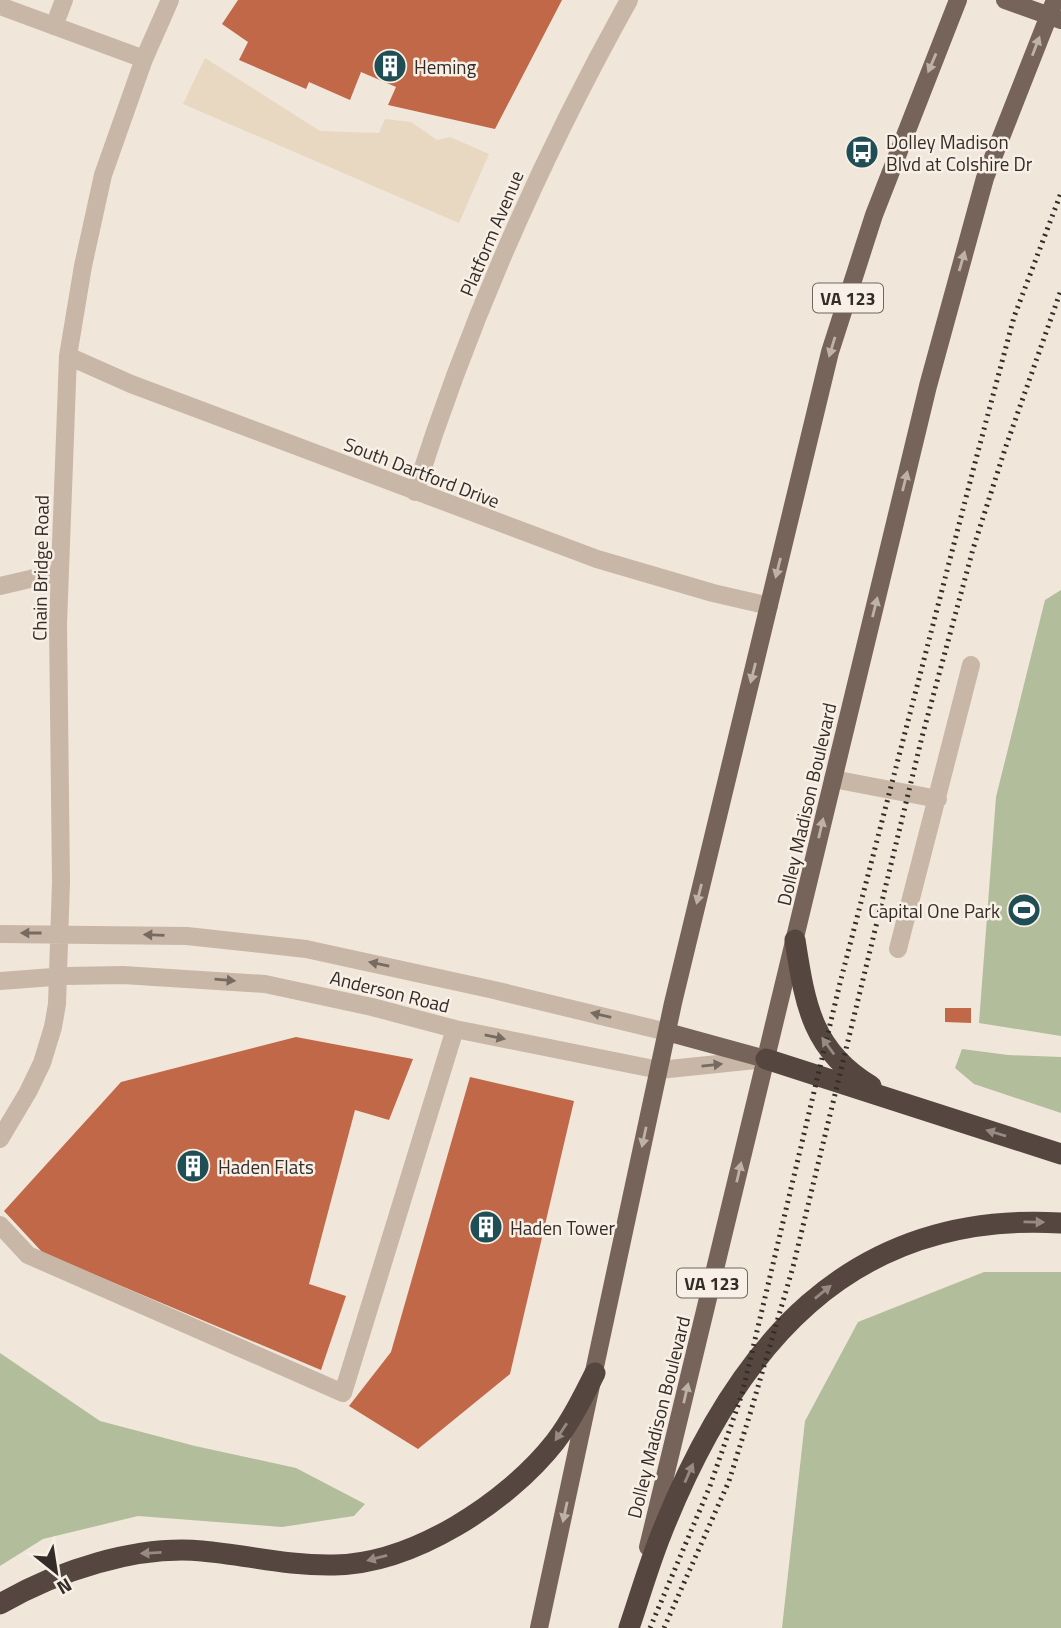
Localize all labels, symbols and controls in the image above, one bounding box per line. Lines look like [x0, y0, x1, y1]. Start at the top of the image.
one-way arrow [1031, 35, 1042, 56]
building icon: Heming [371, 47, 409, 85]
place label: Heming [414, 52, 477, 81]
one-way arrow [927, 53, 938, 74]
place label: Dolley Madison Blvd at Colshire Dr [886, 127, 1033, 178]
bus stop icon: Dolley Madison Blvd at Colshire Dr [843, 133, 881, 171]
street label: Platform Avenue [451, 166, 531, 300]
one-way arrow [957, 249, 968, 271]
road number: VA 123 [813, 284, 883, 312]
one-way arrow [827, 337, 837, 358]
street label: South Dartford Drive [340, 429, 504, 515]
one-way arrow [900, 470, 911, 492]
street label: Chain Bridge Road [24, 495, 56, 641]
one-way arrow [772, 557, 783, 579]
one-way arrow [869, 596, 880, 618]
one-way arrow [747, 662, 758, 684]
street label: Dolley Madison Boulevard [769, 700, 843, 908]
one-way arrow [816, 817, 827, 839]
one-way arrow [693, 883, 704, 905]
sports icon: Capital One Park [1005, 891, 1043, 929]
place label: Capital One Park [868, 896, 1000, 925]
one-way arrow [20, 928, 42, 939]
one-way arrow [142, 929, 164, 941]
one-way arrow [368, 958, 390, 969]
street label: Anderson Road [327, 962, 453, 1020]
one-way arrow [214, 975, 236, 986]
one-way arrow [590, 1009, 612, 1020]
one-way arrow [484, 1032, 506, 1043]
one-way arrow [821, 1037, 835, 1056]
one-way arrow [701, 1059, 723, 1070]
one-way arrow [639, 1126, 650, 1148]
one-way arrow [985, 1127, 1006, 1137]
building icon: Haden Flats [174, 1147, 212, 1185]
place label: Haden Flats [218, 1152, 314, 1181]
one-way arrow [734, 1161, 745, 1183]
building icon: Haden Tower [467, 1208, 505, 1246]
place label: Haden Tower [510, 1213, 616, 1242]
one-way arrow [1023, 1216, 1045, 1228]
road number: VA 123 [677, 1268, 747, 1298]
one-way arrow [813, 1284, 831, 1299]
street label: Dolley Madison Boulevard [619, 1313, 697, 1521]
one-way arrow [681, 1382, 692, 1404]
one-way arrow [555, 1423, 568, 1442]
one-way arrow [683, 1463, 695, 1483]
one-way arrow [559, 1501, 570, 1523]
north arrow [21, 1537, 91, 1607]
one-way arrow [140, 1548, 162, 1559]
one-way arrow [366, 1553, 388, 1564]
text: N [52, 1571, 78, 1603]

